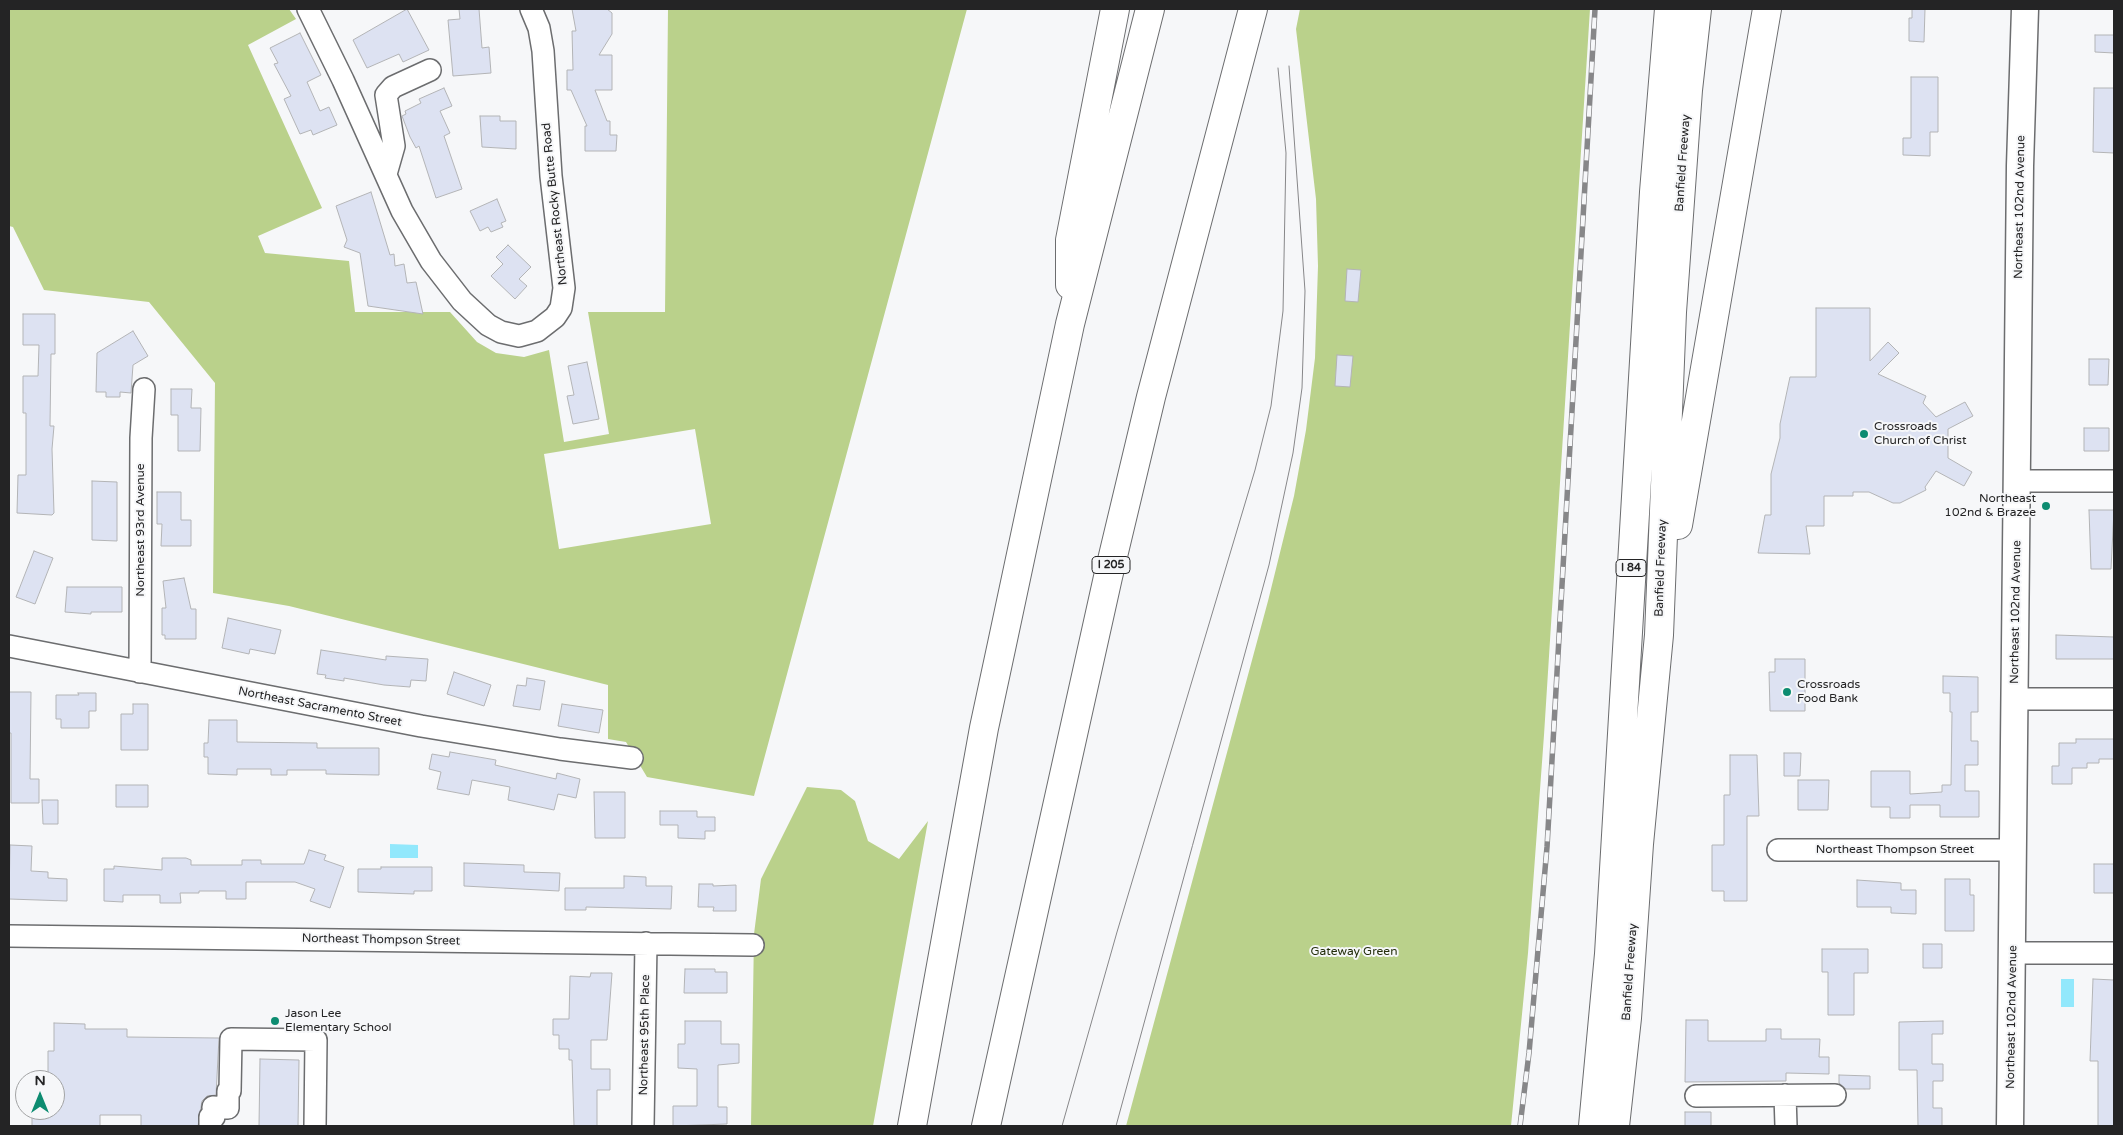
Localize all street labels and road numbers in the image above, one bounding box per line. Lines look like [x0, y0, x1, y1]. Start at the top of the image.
street label: Banfield Freeway [1672, 114, 1694, 212]
street label: Northeast Rocky Butte Road [539, 122, 571, 286]
street label: Northeast 102nd Avenue [2012, 135, 2028, 279]
street label: Northeast 93rd Avenue [134, 463, 148, 597]
street label: Banfield Freeway [1652, 519, 1670, 617]
street label: Northeast 102nd Avenue [2008, 540, 2024, 684]
road number: I 205 [1092, 556, 1130, 574]
road number: I 84 [1616, 560, 1646, 576]
street label: Northeast Sacramento Street [237, 684, 403, 730]
street label: Northeast Thompson Street [1816, 843, 1974, 857]
street label: Banfield Freeway [1619, 923, 1641, 1021]
street label: Northeast Thompson Street [302, 931, 460, 949]
street label: Northeast 102nd Avenue [2004, 945, 2020, 1089]
street label: Northeast 95th Place [637, 974, 653, 1096]

